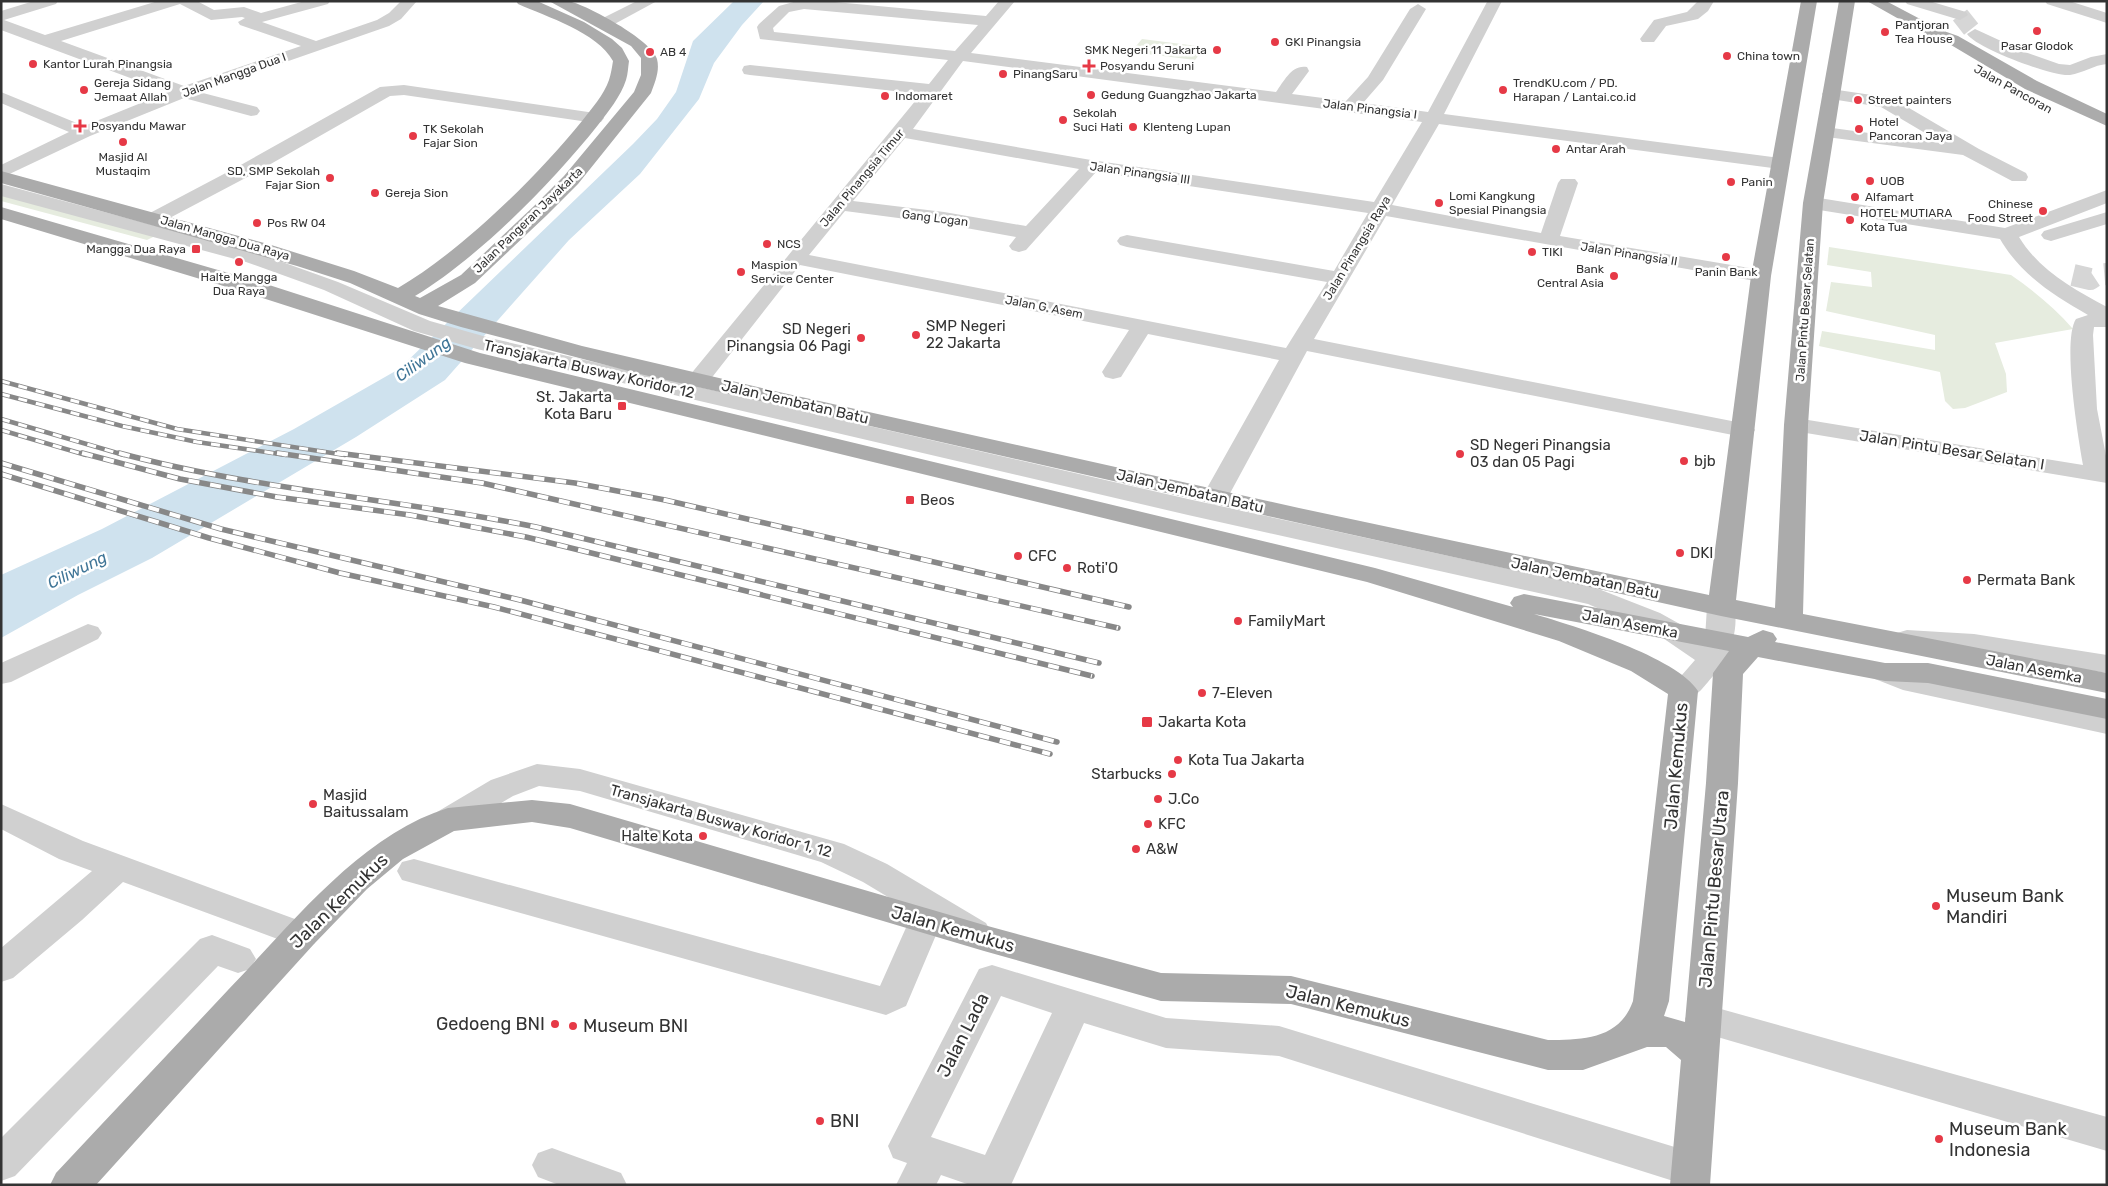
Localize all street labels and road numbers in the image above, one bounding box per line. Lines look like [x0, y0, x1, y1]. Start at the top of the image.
street label: Jalan Mangga Dua I [180, 50, 288, 100]
street label: Jalan Pancoran [1971, 62, 2055, 116]
street label: Jalan Pinangsia I [1322, 96, 1418, 122]
street label: Jalan Pinangsia Timur [817, 126, 907, 230]
street label: Jalan Pinangsia III [1089, 159, 1191, 187]
street label: Jalan Pangeran Jayakarta [471, 164, 585, 276]
street label: Jalan Pinangsia Raya [1320, 193, 1394, 303]
street label: Gang Logan [901, 207, 969, 229]
street label: Jalan Mangga Dua Raya [159, 213, 291, 263]
street label: Jalan Pintu Besar Selatan [1793, 238, 1817, 382]
street label: Jalan Pinangsia II [1579, 239, 1679, 269]
street label: Jalan G. Asem [1004, 293, 1084, 321]
street label: Transjakarta Busway Koridor 12 [482, 336, 696, 402]
street label: Jalan Jembatan Batu [719, 376, 871, 428]
street label: Jalan Pintu Besar Selatan I [1858, 426, 2046, 474]
street label: Jalan Jembatan Batu [1114, 465, 1266, 517]
street label: Jalan Jembatan Batu [1509, 554, 1661, 602]
street label: Jalan Asemka [1581, 606, 1679, 642]
street label: Jalan Asemka [1985, 651, 2083, 687]
street label: Jalan Kemukus [1659, 702, 1693, 830]
street label: Transjakarta Busway Koridor 1, 12 [608, 781, 834, 861]
street label: Jalan Pintu Besar Utara [1694, 789, 1734, 989]
street label: Jalan Kemukus [286, 849, 392, 953]
street label: Jalan Kemukus [889, 901, 1017, 957]
street label: Jalan Kemukus [1284, 980, 1412, 1032]
street label: Jalan Lada [932, 989, 994, 1081]

